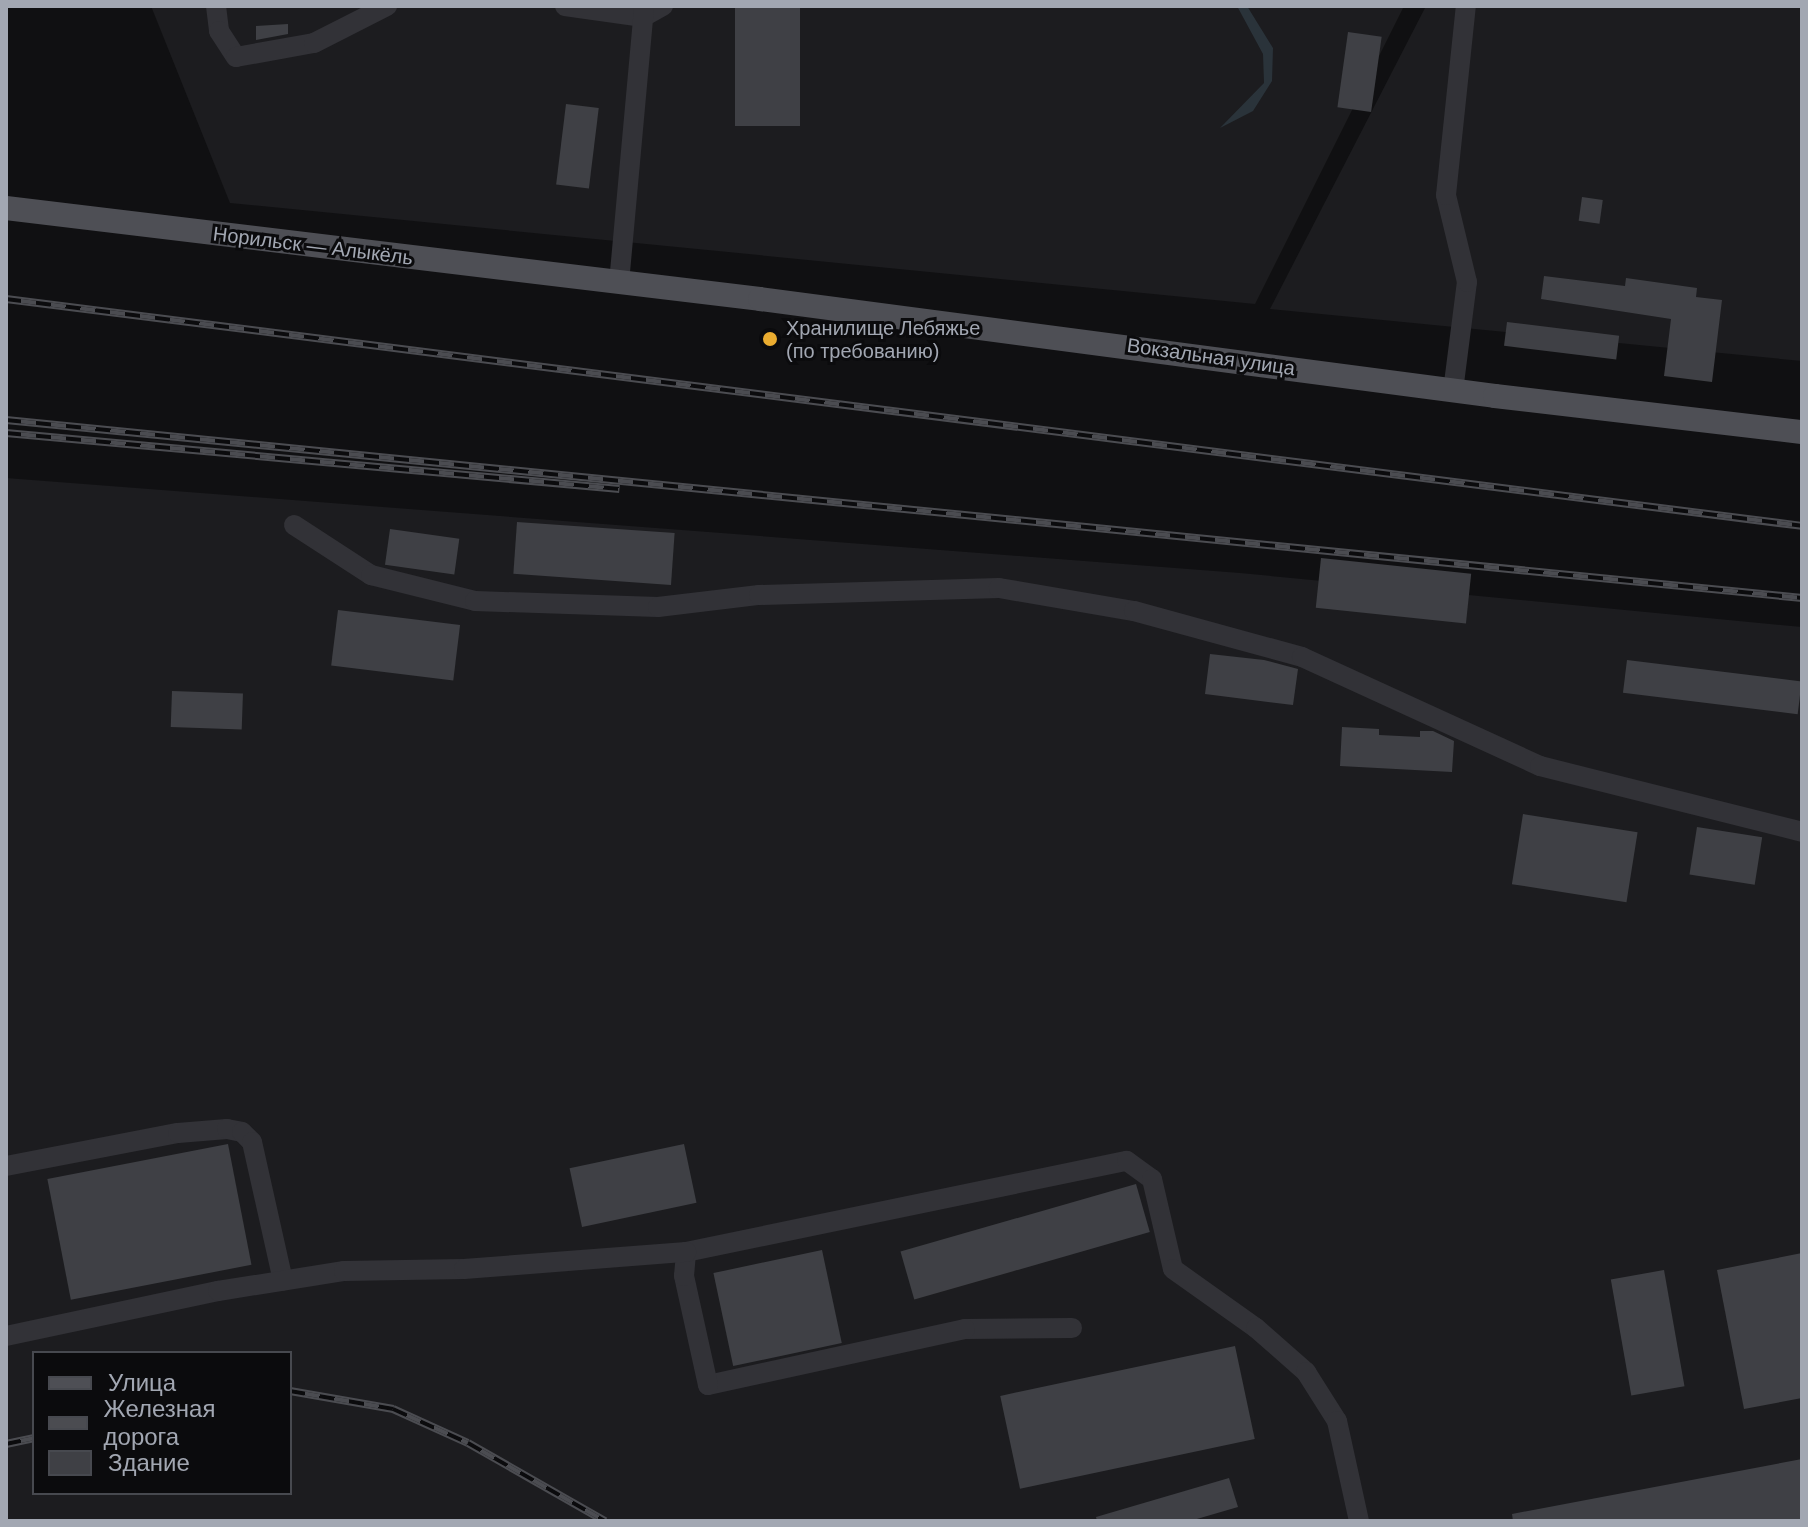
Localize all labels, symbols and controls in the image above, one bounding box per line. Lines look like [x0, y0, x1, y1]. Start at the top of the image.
street label: Норильск — Алыкёль [212, 222, 414, 270]
place label: Хранилище Лебяжье (по требованию) [786, 316, 980, 363]
marker: Хранилище Лебяжье (по требованию) [761, 330, 779, 348]
street label: Вокзальная улица [1125, 333, 1297, 381]
legend [32, 1351, 292, 1495]
text: Улица [108, 1369, 176, 1396]
text: Железная дорога [104, 1395, 215, 1450]
text: Здание [108, 1449, 190, 1476]

